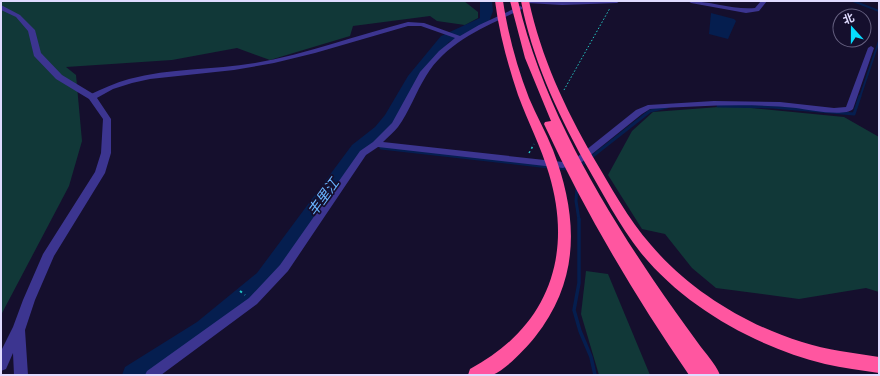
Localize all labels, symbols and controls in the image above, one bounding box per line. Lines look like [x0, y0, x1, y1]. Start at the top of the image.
north arrow [832, 8, 872, 48]
text: 北 [841, 11, 856, 26]
water label: 丰里江 [304, 174, 343, 219]

